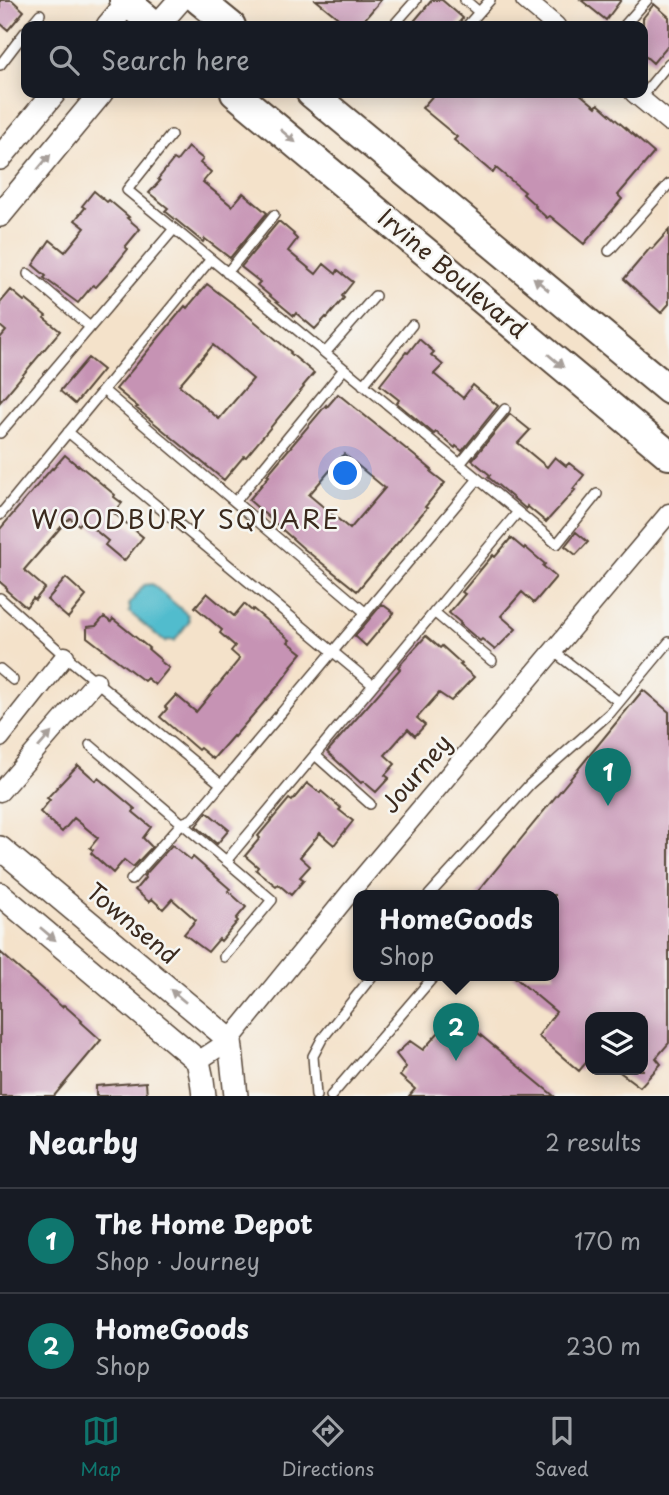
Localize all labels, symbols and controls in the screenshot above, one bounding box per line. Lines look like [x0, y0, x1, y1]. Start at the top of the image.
search box [21, 21, 648, 98]
text: Search here [101, 40, 250, 79]
icon: search [45, 41, 83, 79]
one-way arrow [278, 129, 296, 144]
one-way arrow [36, 154, 51, 172]
street label: Irvine Boulevard [371, 199, 536, 346]
one-way arrow [532, 276, 550, 291]
one-way arrow [548, 353, 565, 368]
your location [328, 456, 362, 490]
district label: WOODBURY SQUARE [31, 499, 341, 538]
street label: Journey [372, 725, 459, 820]
one-way arrow [37, 732, 52, 749]
pin: 1 [585, 748, 631, 806]
street label: Townsend [79, 873, 187, 972]
popup [353, 890, 559, 981]
text: HomeGoods [379, 899, 533, 938]
one-way arrow [40, 926, 57, 941]
text: Shop [379, 938, 434, 973]
one-way arrow [169, 989, 187, 1004]
pin: 2 [433, 1003, 479, 1061]
map controls [585, 1012, 648, 1075]
button: layers [585, 1012, 648, 1075]
text: Nearby [28, 1119, 138, 1164]
text: 2 results [545, 1124, 641, 1159]
text: The Home Depot [95, 1204, 313, 1243]
text: 1 [46, 1223, 57, 1258]
text: 170 m [574, 1223, 641, 1258]
text: Shop · Journey [95, 1243, 260, 1278]
text: HomeGoods [95, 1309, 249, 1348]
text: 2 [43, 1328, 59, 1363]
text: 230 m [566, 1328, 641, 1363]
text: Shop [95, 1348, 150, 1383]
tab: Map [80, 1412, 121, 1482]
tab: Directions [282, 1412, 374, 1482]
tab: Saved [535, 1412, 589, 1482]

